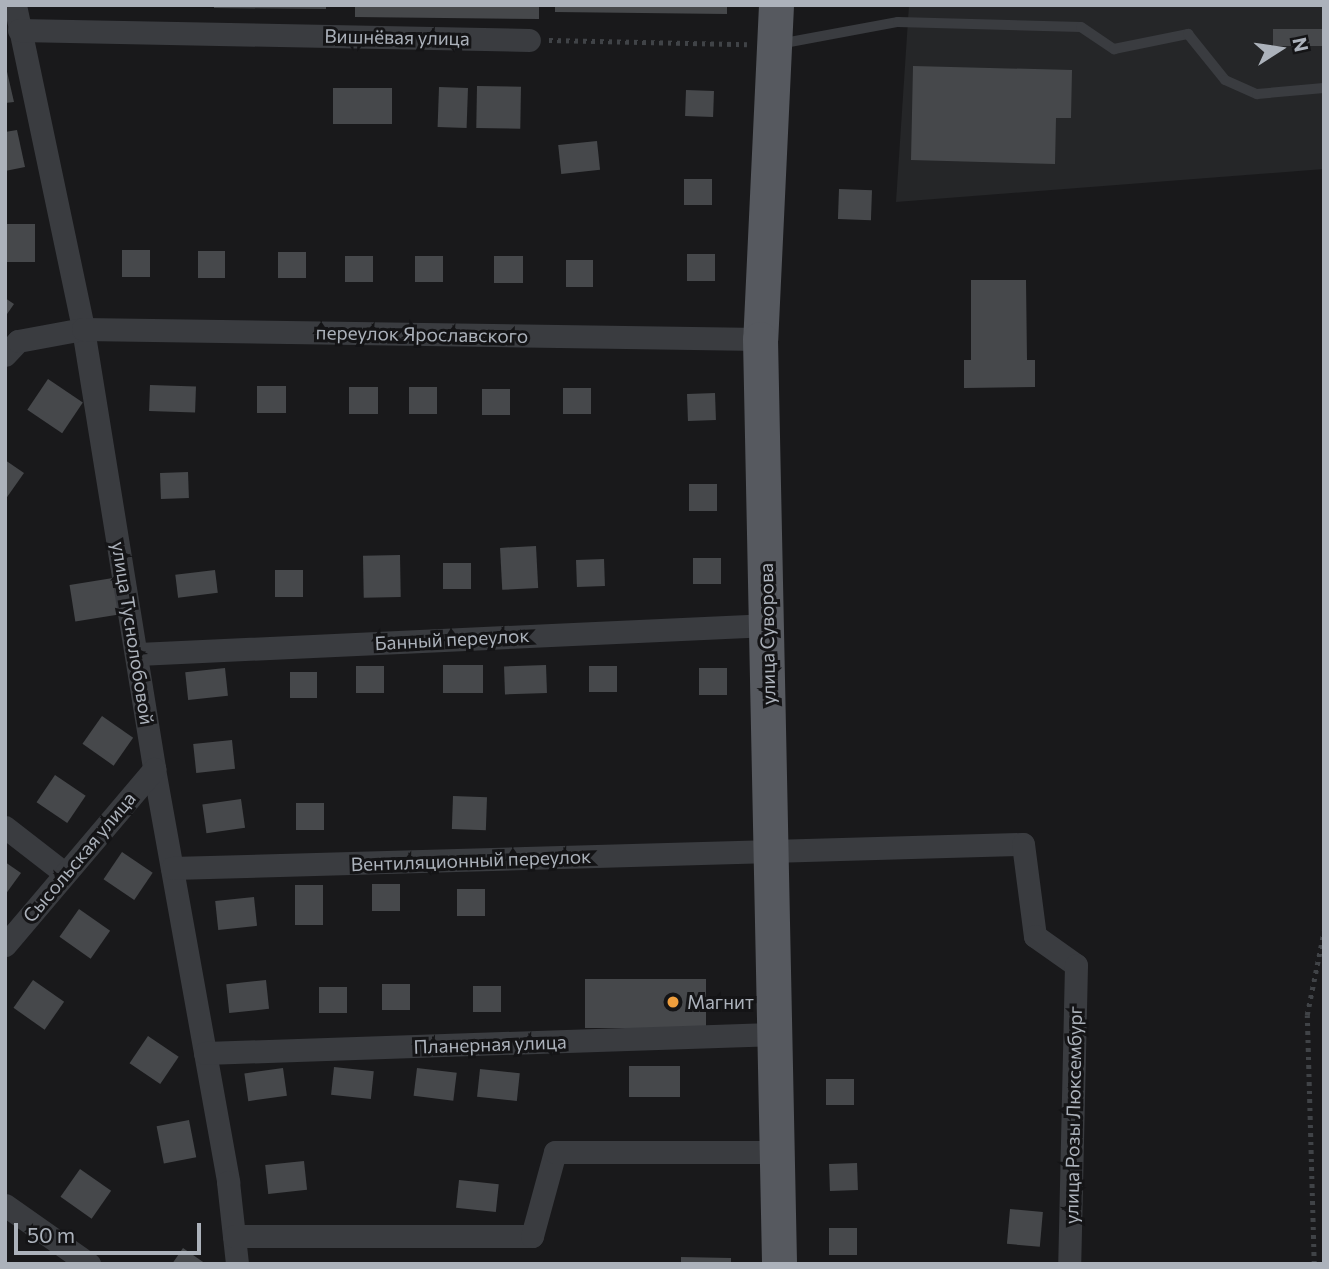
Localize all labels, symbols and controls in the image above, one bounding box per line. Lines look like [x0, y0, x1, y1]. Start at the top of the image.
north arrow [1245, 14, 1315, 84]
street label: Вишнёвая улица [324, 24, 470, 50]
text: N [1288, 35, 1314, 54]
street label: переулок Ярославского [316, 321, 528, 347]
street label: улица Туснолобовой [107, 540, 159, 726]
street label: улица Суворова [754, 563, 780, 705]
street label: Банный переулок [374, 624, 530, 654]
street label: Сысольская улица [18, 787, 140, 927]
street label: Вентиляционный переулок [350, 844, 592, 876]
place label: Магнит [687, 991, 754, 1013]
marker: Магнит [665, 994, 681, 1010]
street label: улица Розы Люксембург [1060, 1006, 1086, 1224]
street label: Планерная улица [413, 1030, 567, 1058]
scale bar [18, 1210, 205, 1254]
text: 50 m [27, 1222, 75, 1247]

